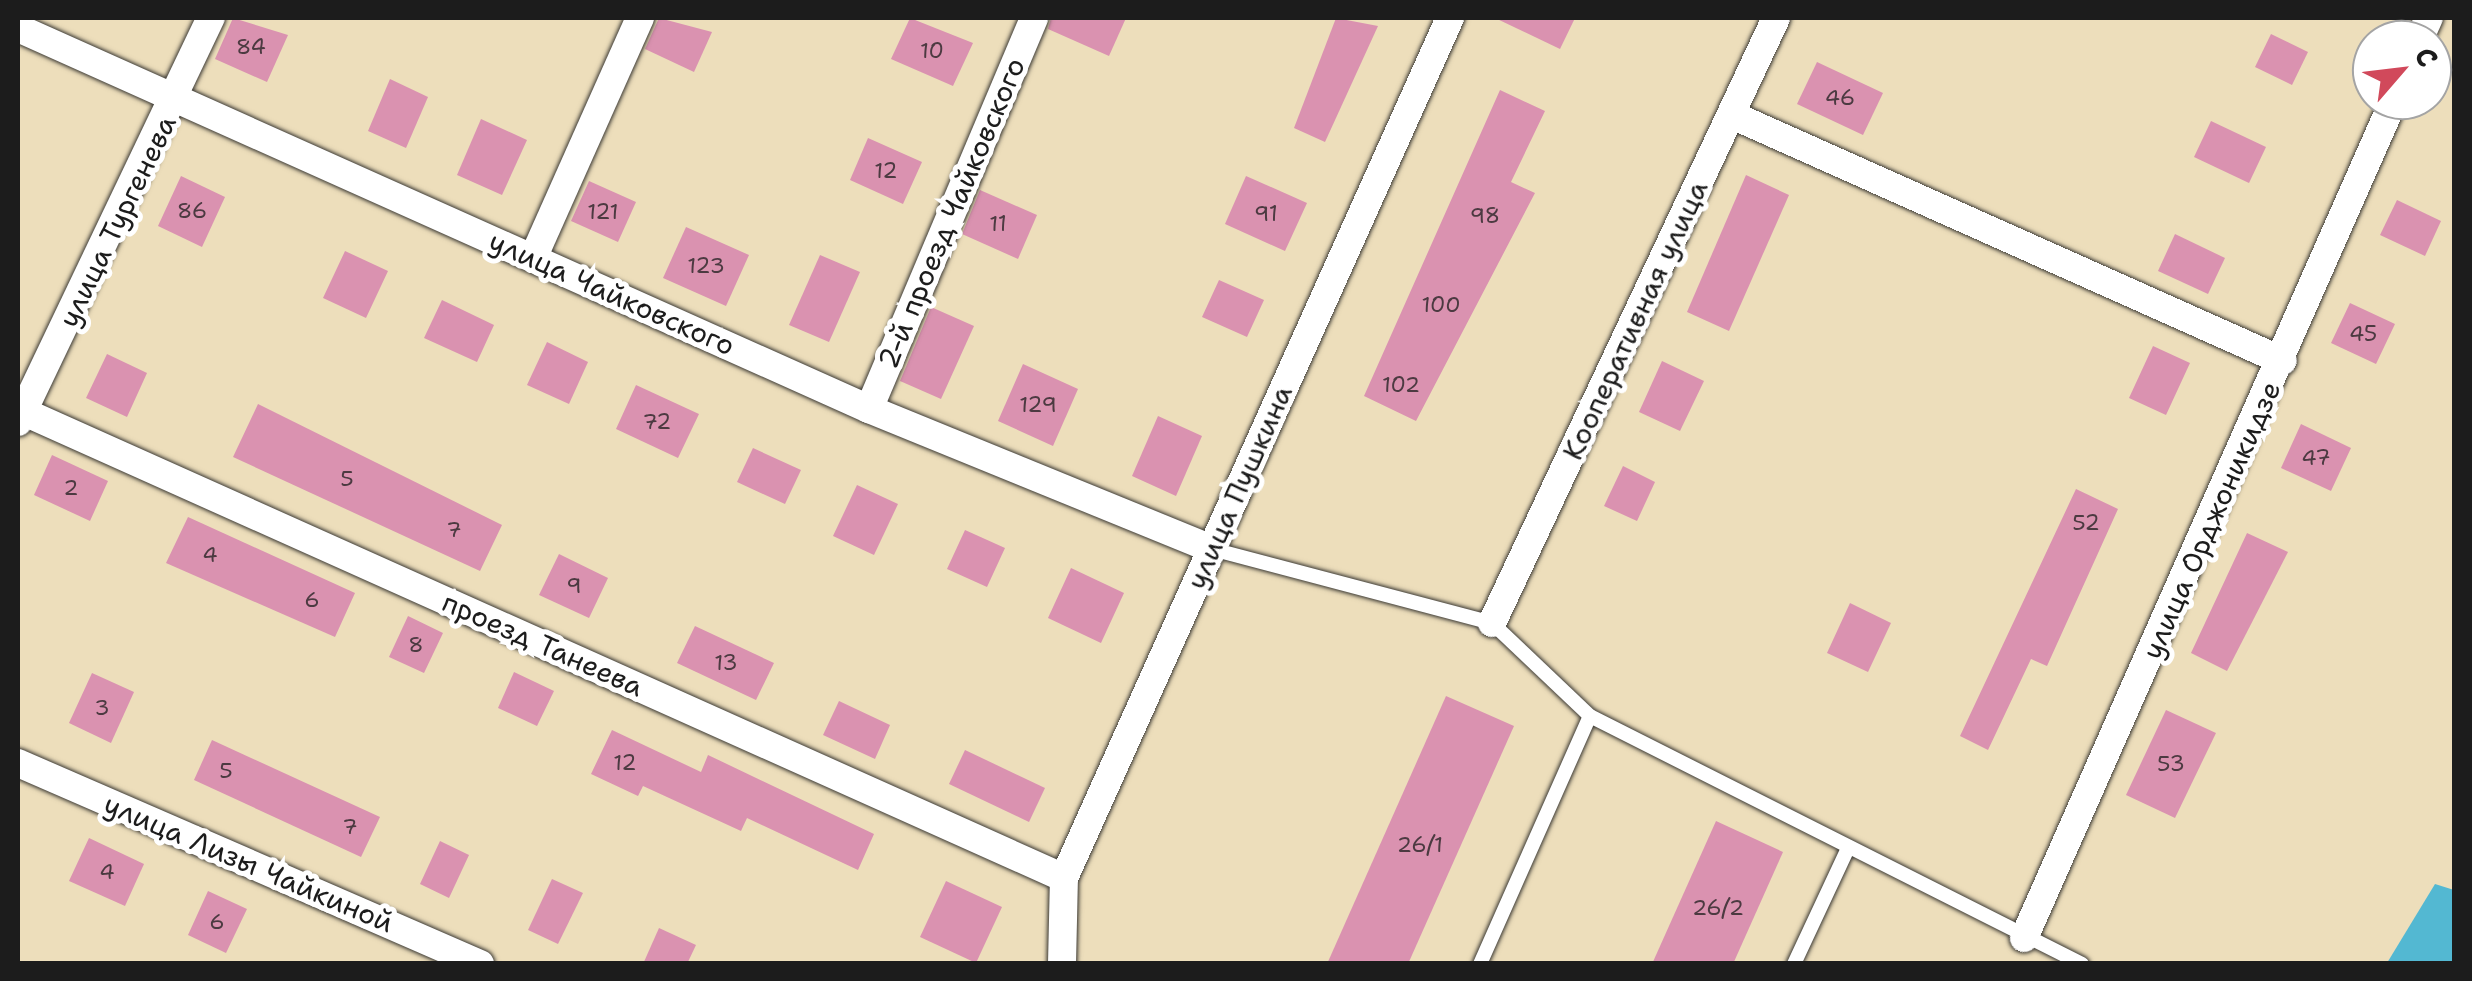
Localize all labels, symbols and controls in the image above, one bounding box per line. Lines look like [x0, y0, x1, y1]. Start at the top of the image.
north arrow [2352, 20, 2452, 120]
house number: 84 [236, 34, 266, 60]
house number: 10 [920, 38, 944, 64]
text: С [2406, 40, 2448, 73]
street label: 2-й проезд Чайковского [870, 53, 1032, 373]
house number: 46 [1825, 85, 1855, 111]
street label: улица Тургенева [51, 110, 183, 332]
house number: 12 [874, 158, 898, 184]
street label: Кооперативная улица [1555, 175, 1715, 465]
house number: 86 [177, 198, 207, 224]
house number: 121 [587, 199, 619, 225]
house number: 91 [1254, 201, 1278, 227]
house number: 98 [1470, 203, 1500, 229]
house number: 11 [989, 211, 1007, 237]
street label: улица Чайковского [484, 224, 740, 362]
house number: 123 [687, 253, 725, 279]
house number: 100 [1421, 292, 1461, 318]
house number: 45 [2349, 321, 2377, 347]
house number: 102 [1382, 372, 1420, 398]
street label: улица Орджоникидзе [2135, 376, 2287, 664]
street label: улица Пушкина [1179, 380, 1299, 594]
house number: 129 [1019, 392, 1057, 418]
house number: 72 [643, 409, 671, 435]
house number: 47 [2301, 445, 2331, 471]
house number: 5 [340, 466, 354, 492]
house number: 2 [63, 475, 79, 501]
house number: 52 [2072, 510, 2100, 536]
house number: 7 [446, 517, 462, 543]
house number: 4 [202, 542, 218, 568]
house number: 9 [566, 573, 582, 599]
street label: проезд Танеева [437, 585, 649, 703]
house number: 6 [304, 587, 320, 613]
house number: 8 [408, 632, 424, 658]
house number: 13 [714, 650, 738, 676]
house number: 3 [94, 695, 110, 721]
house number: 12 [613, 750, 637, 776]
house number: 53 [2157, 751, 2185, 777]
house number: 5 [219, 758, 233, 784]
street label: улица Лизы Чайкиной [99, 787, 399, 939]
house number: 7 [342, 814, 358, 840]
house number: 26/1 [1397, 832, 1443, 858]
house number: 4 [99, 859, 115, 885]
house number: 26/2 [1692, 895, 1744, 921]
house number: 6 [209, 909, 225, 935]

